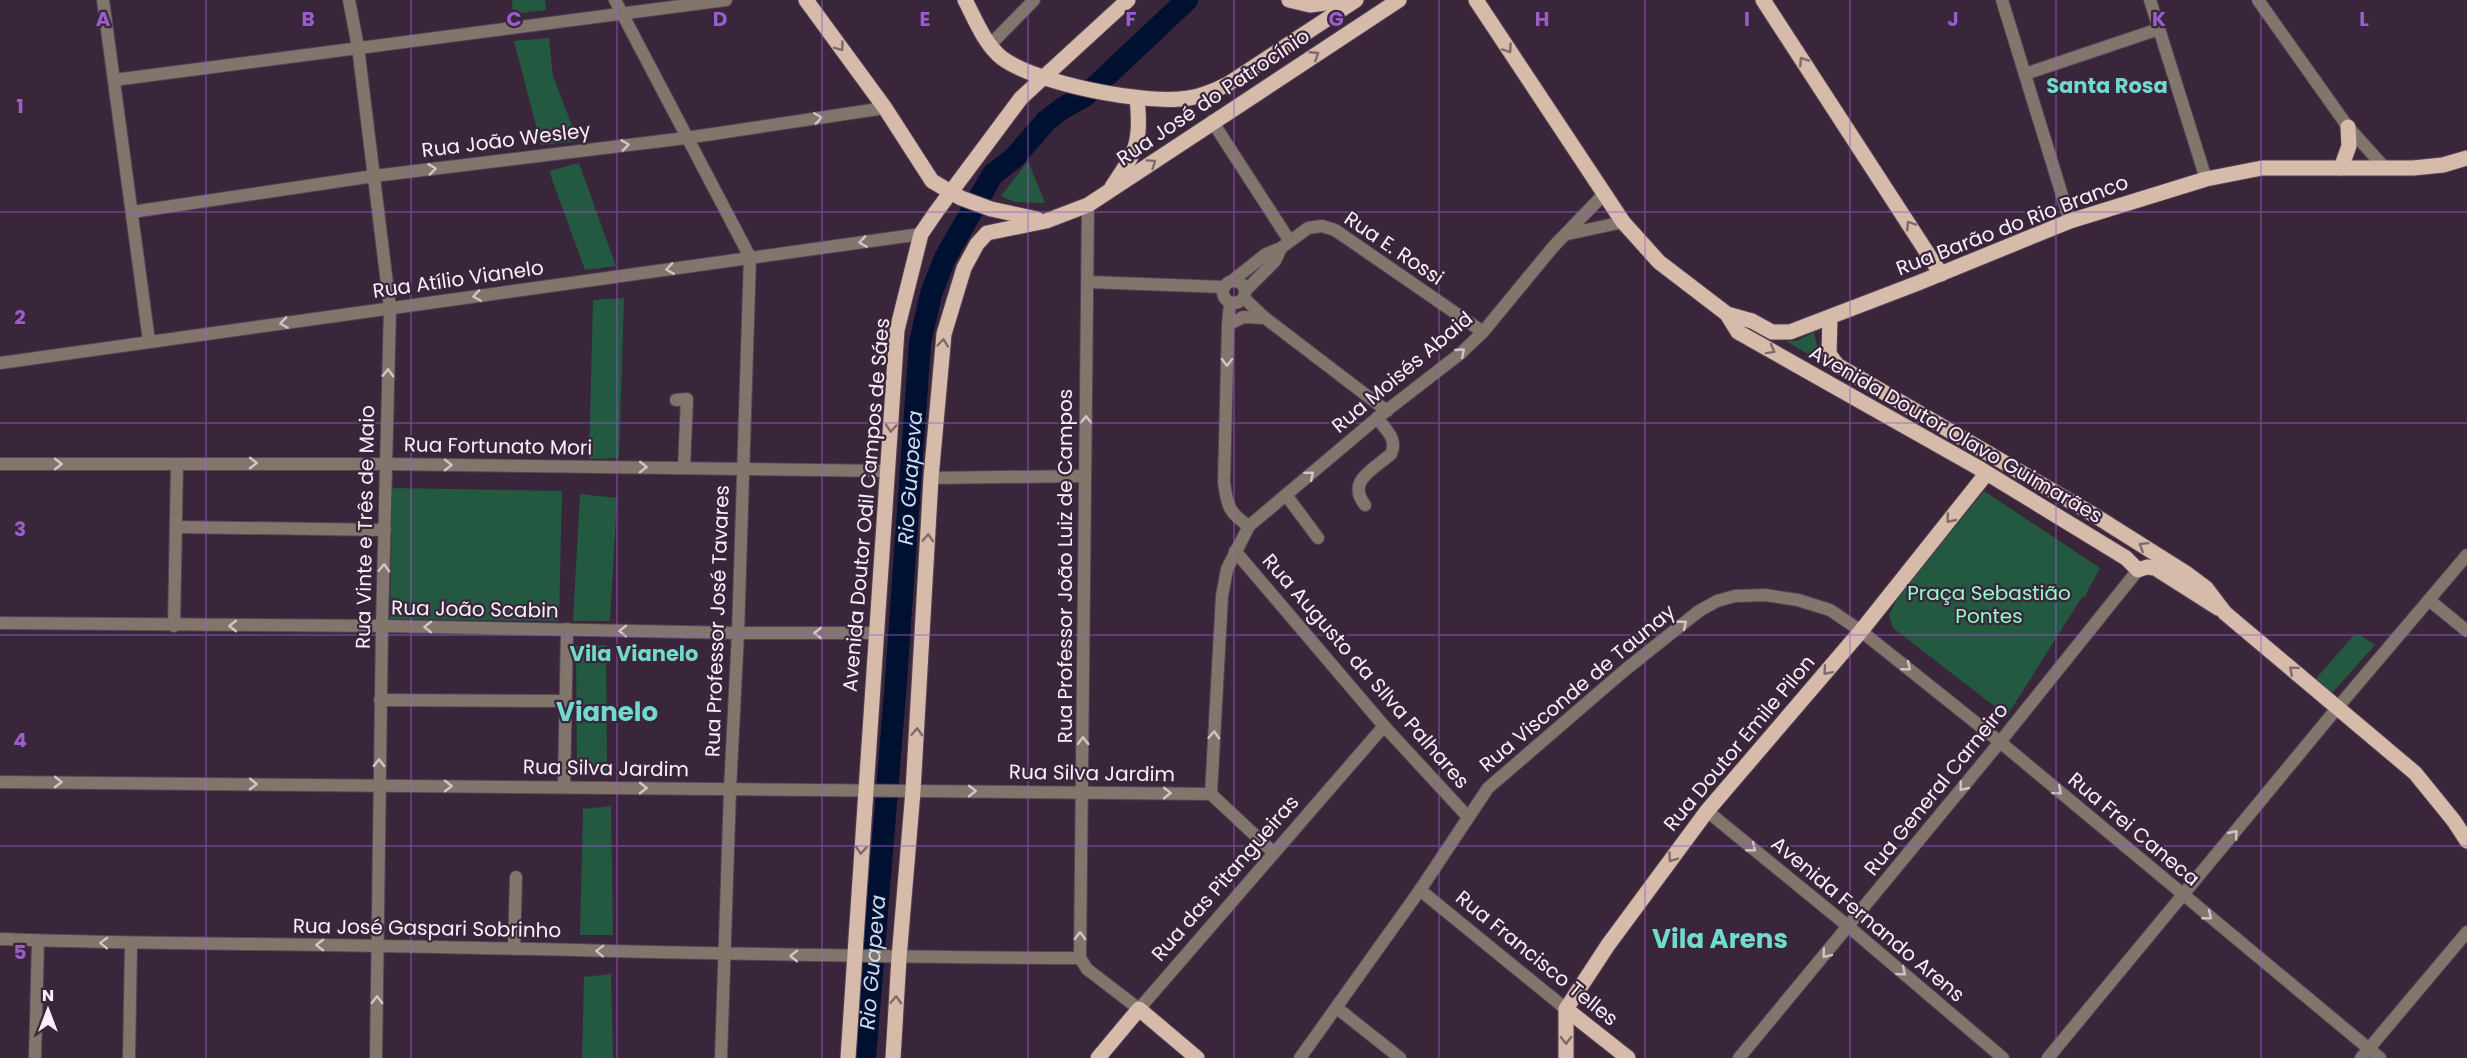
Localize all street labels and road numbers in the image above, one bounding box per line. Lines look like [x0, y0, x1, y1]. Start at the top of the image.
street label: Rua José do Patrocínio [1111, 22, 1315, 172]
street label: Rua João Wesley [420, 116, 592, 164]
street label: Rua Barão do Rio Branco [1892, 168, 2132, 282]
street label: Rua E. Rossi [1339, 204, 1449, 292]
street label: Rua Atílio Vianelo [371, 253, 545, 305]
street label: Rua Moisés Abaid [1325, 305, 1479, 439]
street label: Avenida Doutor Odil Campos de Sáes [836, 317, 896, 693]
street label: Avenida Doutor Olavo Guimarães [1804, 338, 2108, 530]
street label: Rua Professor João Luiz de Campos [1051, 389, 1079, 743]
street label: Rua Vinte e Três de Maio [349, 405, 381, 649]
street label: Rua Fortunato Mori [404, 430, 592, 462]
street label: Rua Professor José Tavares [698, 485, 736, 757]
street label: Rua Augusto da SIlva Palhares [1256, 547, 1476, 795]
street label: Rua João Scabin [391, 594, 559, 624]
street label: Rua Visconde de Taunay [1473, 598, 1681, 778]
street label: Rua Doutor Emile Pilon [1657, 649, 1821, 837]
street label: Rua General Carneiro [1857, 697, 2015, 881]
street label: Rua Silva Jardim [523, 753, 689, 783]
street label: Rua Silva Jardim [1009, 758, 1175, 788]
street label: Rua Frei Caneca [2062, 766, 2206, 892]
street label: Rua das Pitangueiras [1145, 789, 1305, 967]
street label: Avenida Fernando Arens [1765, 830, 1971, 1008]
street label: Rua Francisco Telles [1450, 884, 1624, 1032]
street label: Rua José Gaspari Sobrinho [293, 912, 561, 944]

